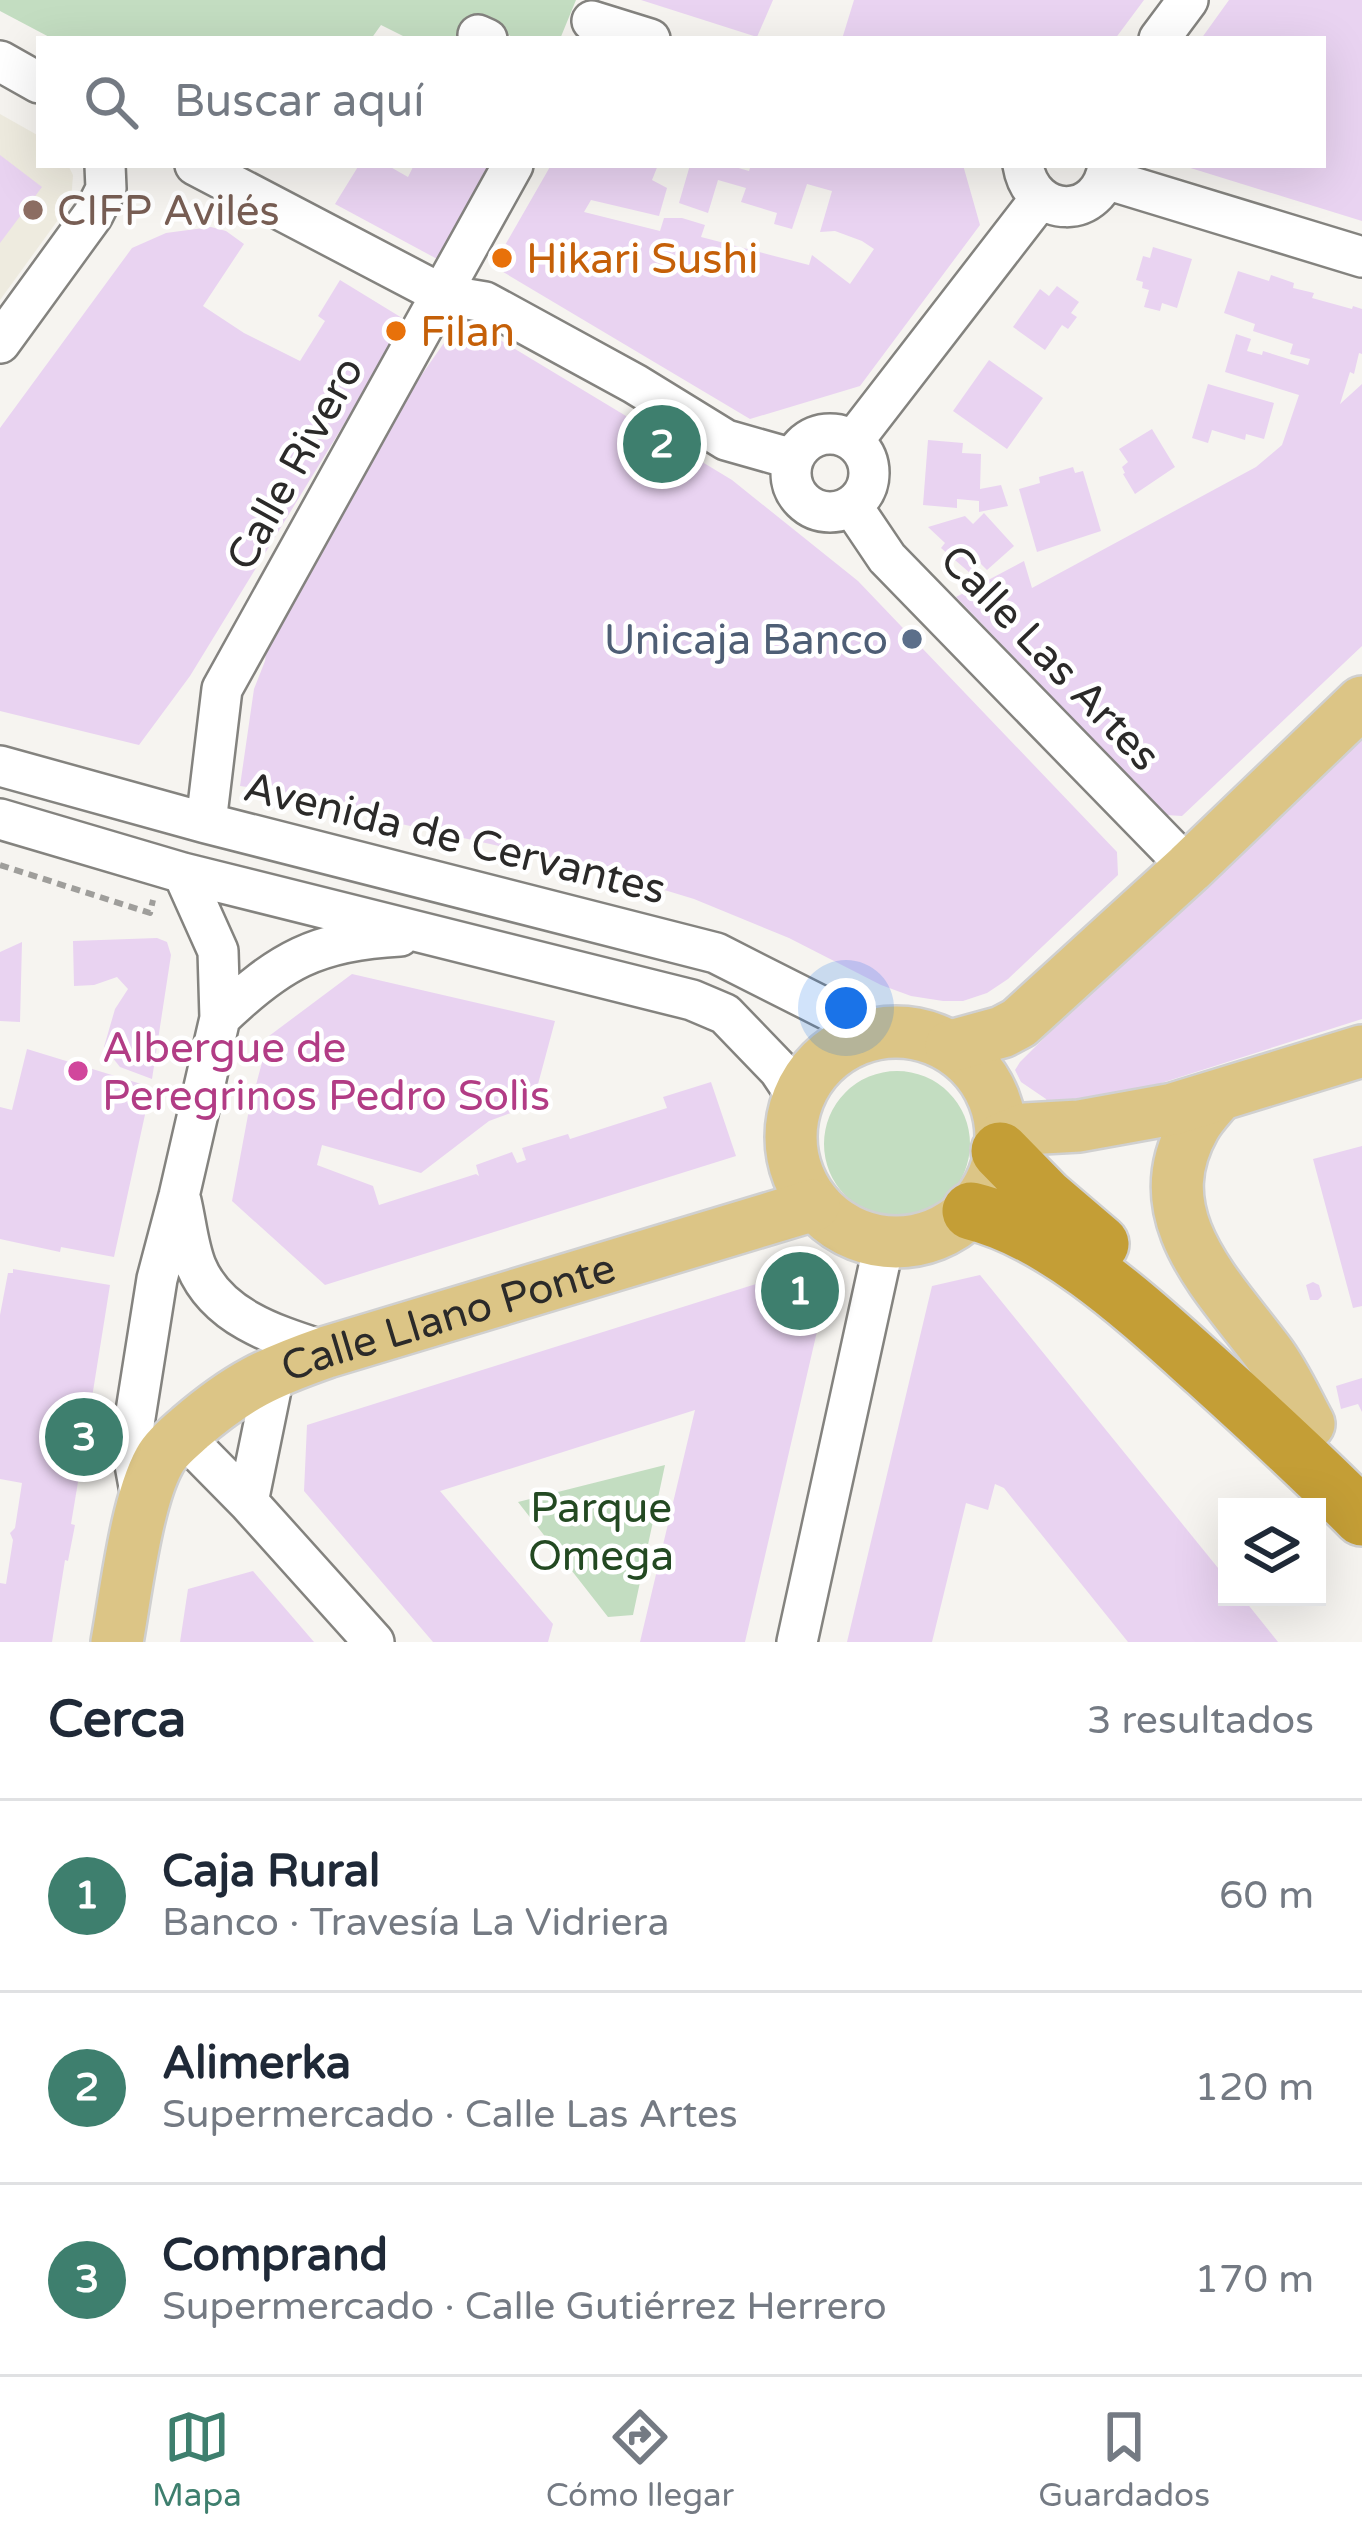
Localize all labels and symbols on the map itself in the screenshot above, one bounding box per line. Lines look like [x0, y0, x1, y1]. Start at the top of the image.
place label: CIFP Avilés [57, 186, 280, 237]
marker: CIFP Avilés [20, 197, 46, 223]
place label: Hikari Sushi [526, 234, 759, 285]
marker: Hikari Sushi [489, 245, 515, 271]
place label: Filan [420, 307, 515, 358]
marker: Filan [383, 318, 409, 344]
street label: Calle Rivero [216, 348, 375, 579]
pin: 2 [623, 399, 701, 489]
street label: Calle Las Artes [929, 535, 1170, 782]
place label: Unicaja Banco [604, 615, 888, 666]
marker: Unicaja Banco [899, 626, 925, 652]
street label: Avenida de Cervantes [239, 761, 671, 916]
your location [816, 978, 876, 1038]
place label: Albergue de Peregrinos Pedro Solìs [102, 1023, 550, 1122]
marker: Albergue de Peregrinos Pedro Solìs [65, 1058, 91, 1084]
street label: Calle Llano Ponte [274, 1243, 621, 1394]
pin: 1 [761, 1246, 839, 1336]
pin: 3 [45, 1392, 123, 1482]
park label: Parque Omega [528, 1483, 674, 1582]

